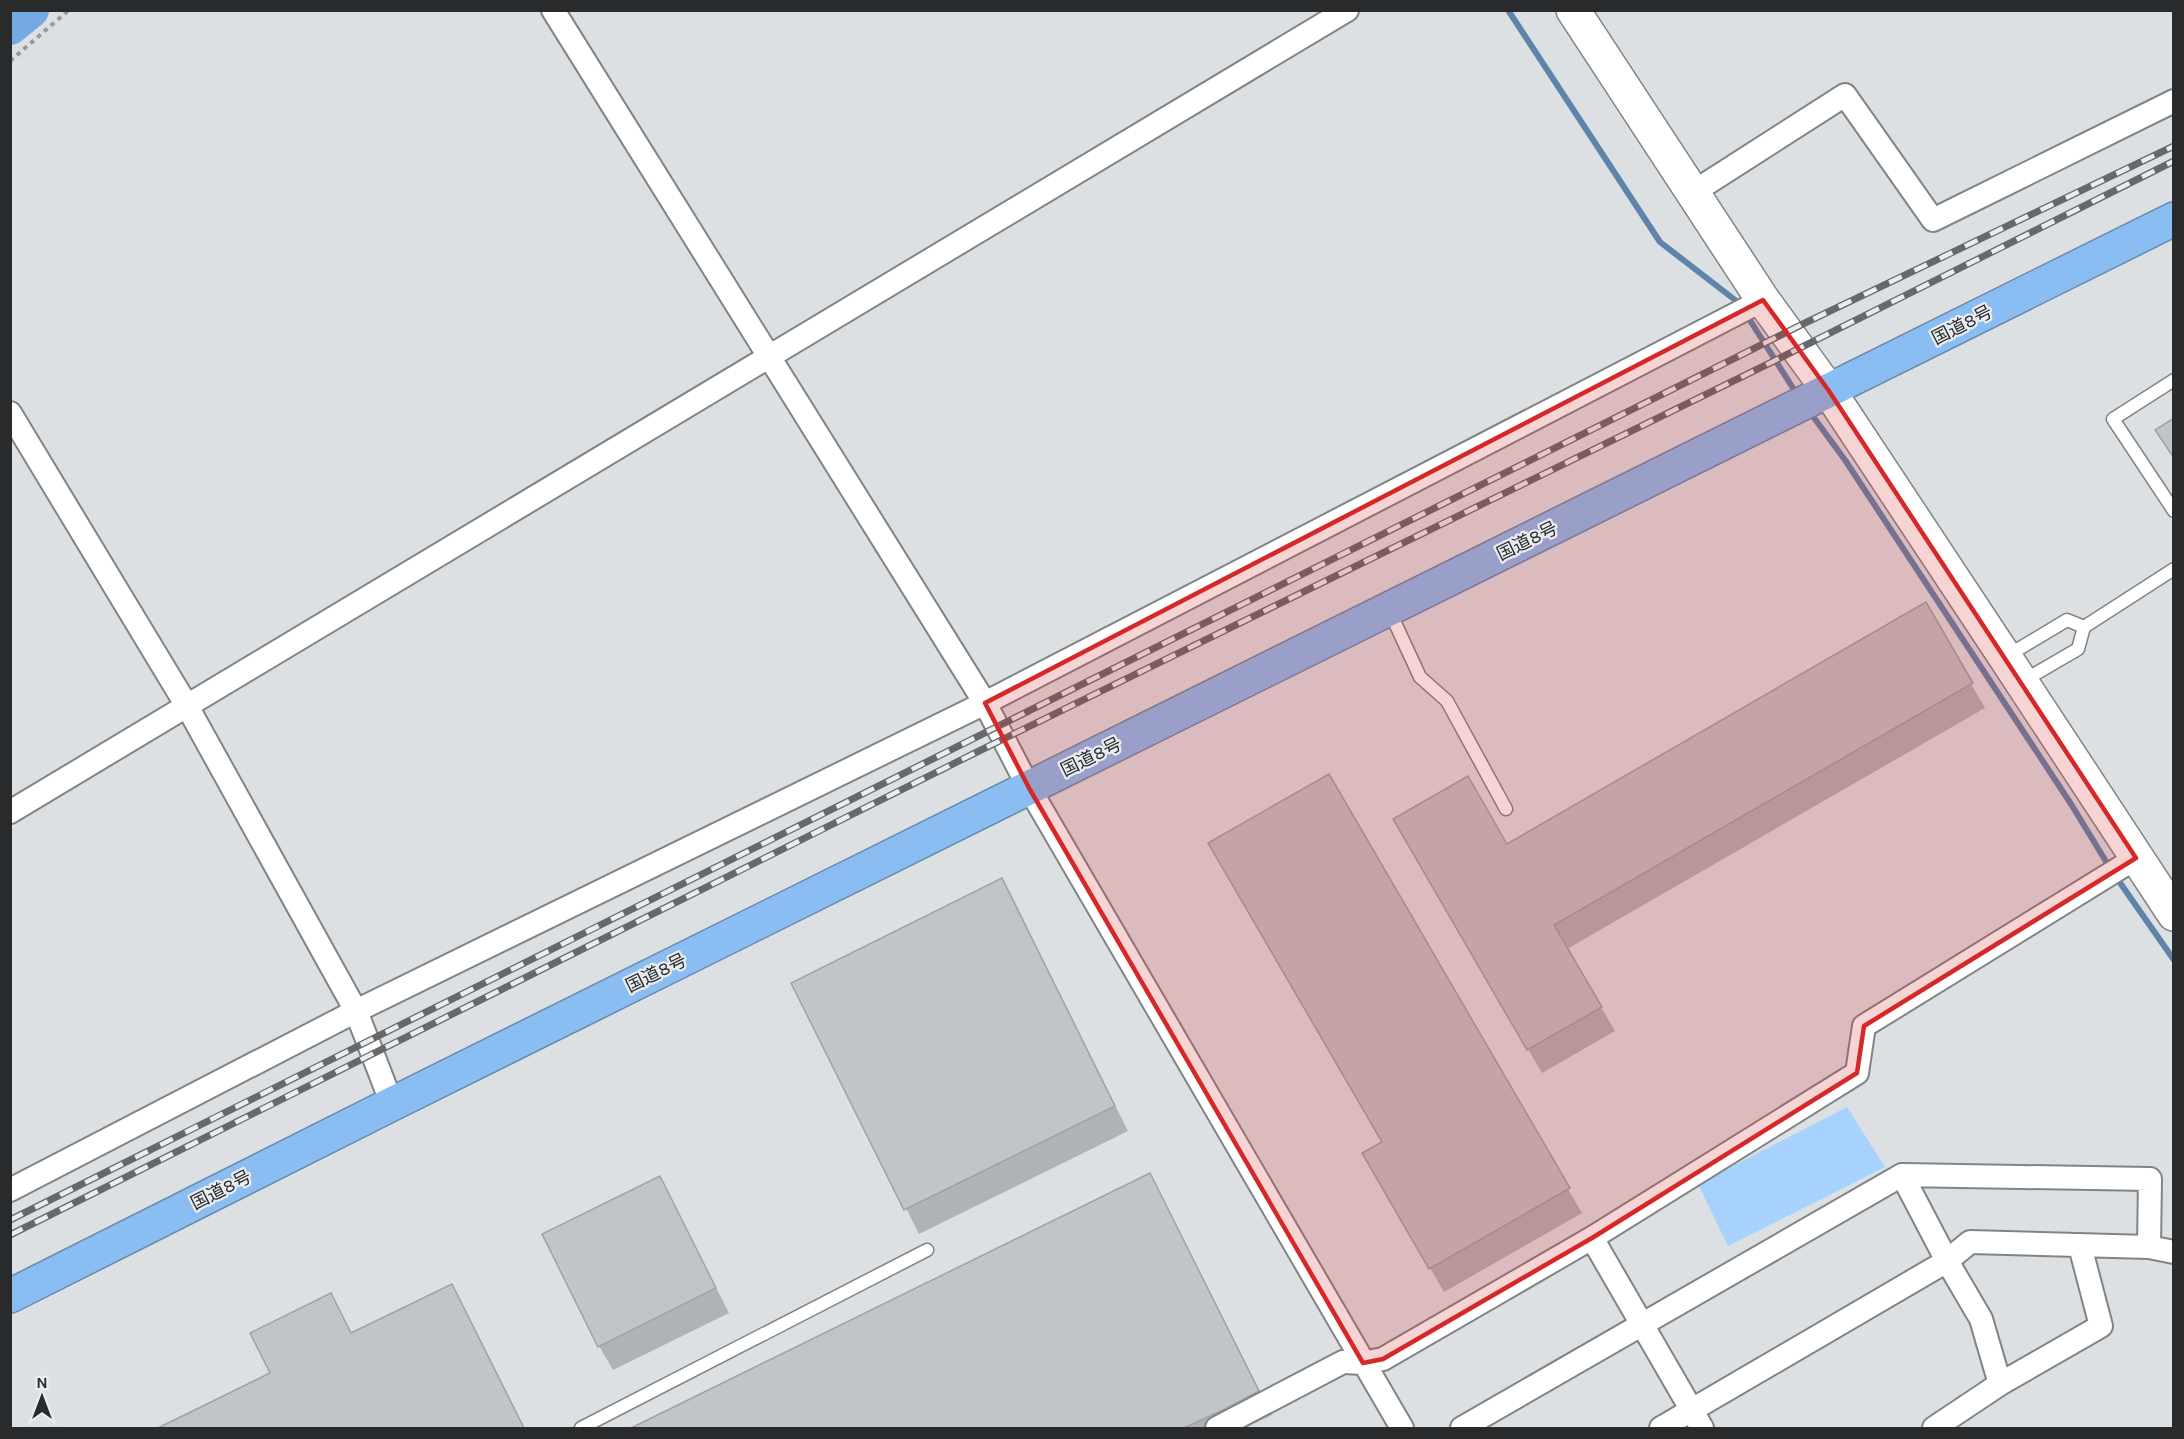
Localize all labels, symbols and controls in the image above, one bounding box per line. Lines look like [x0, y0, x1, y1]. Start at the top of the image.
street label: 国道8号 [1928, 300, 1996, 350]
street label: 国道8号 [1493, 517, 1561, 565]
street label: 国道8号 [1057, 733, 1125, 781]
street label: 国道8号 [622, 949, 690, 997]
street label: 国道8号 [187, 1165, 255, 1215]
north arrow [12, 1367, 72, 1427]
text: N [36, 1373, 48, 1392]

